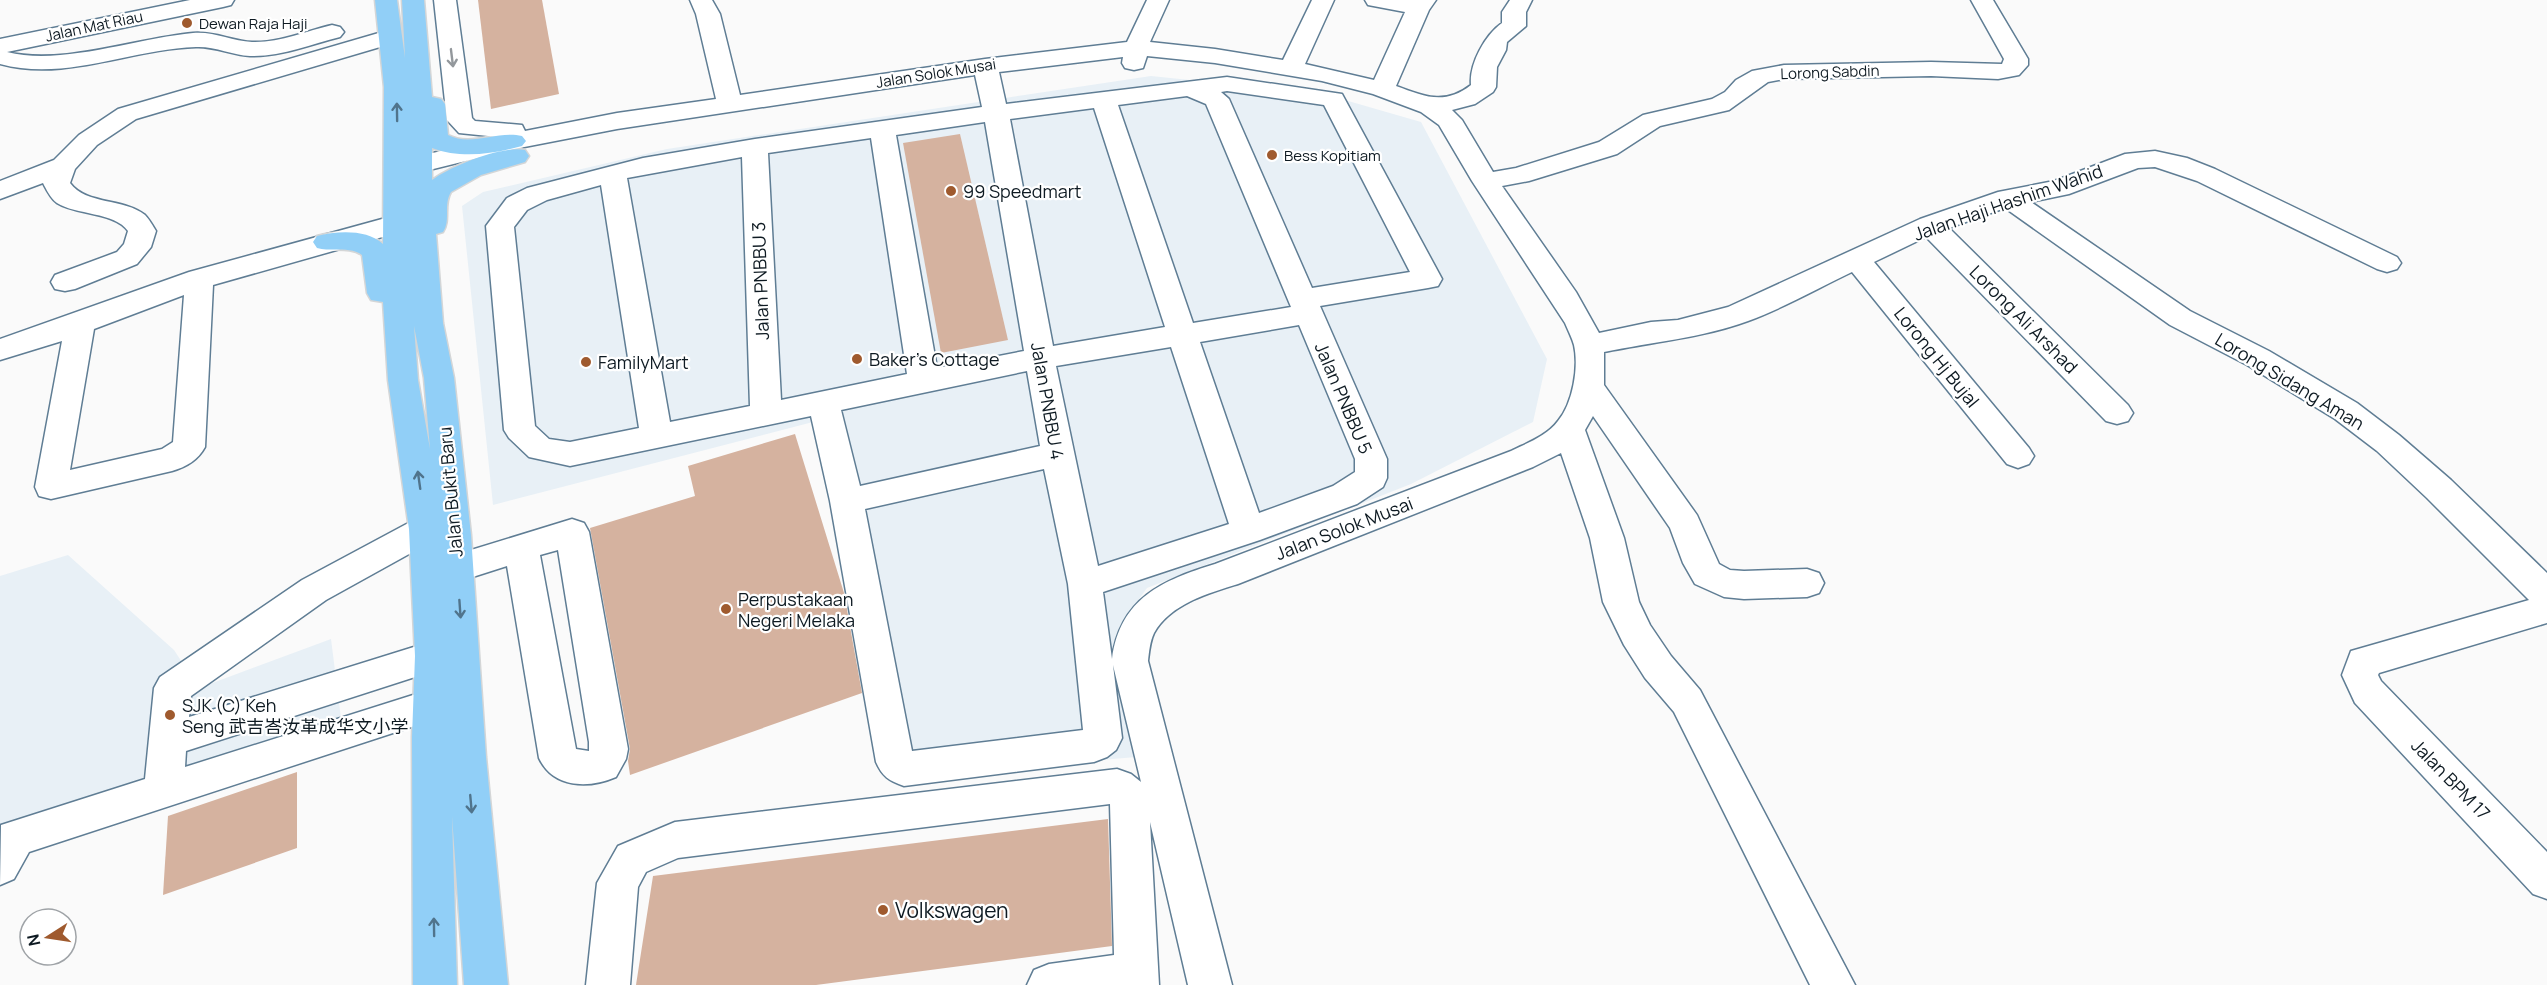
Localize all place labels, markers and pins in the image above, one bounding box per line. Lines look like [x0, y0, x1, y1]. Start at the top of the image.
place label: Dewan Raja Haji [199, 13, 308, 34]
marker: Dewan Raja Haji [180, 16, 194, 30]
place label: Bess Kopitiam [1284, 145, 1381, 166]
marker: Bess Kopitiam [1265, 148, 1279, 162]
place label: 99 Speedmart [963, 179, 1081, 203]
marker: 99 Speedmart [944, 184, 958, 198]
place label: Baker's Cottage [869, 347, 999, 371]
place label: FamilyMart [598, 350, 689, 374]
marker: Baker's Cottage [850, 352, 864, 366]
marker: FamilyMart [579, 355, 593, 369]
place label: Perpustakaan Negeri Melaka [738, 587, 855, 632]
marker: Perpustakaan Negeri Melaka [719, 602, 733, 616]
place label: SJK (C) Keh Seng 武吉峇汝革成华文小学 [182, 693, 408, 738]
marker: SJK (C) Keh Seng 武吉峇汝革成华文小学 [163, 708, 177, 722]
place label: Volkswagen [895, 896, 1009, 924]
marker: Volkswagen [876, 903, 890, 917]

